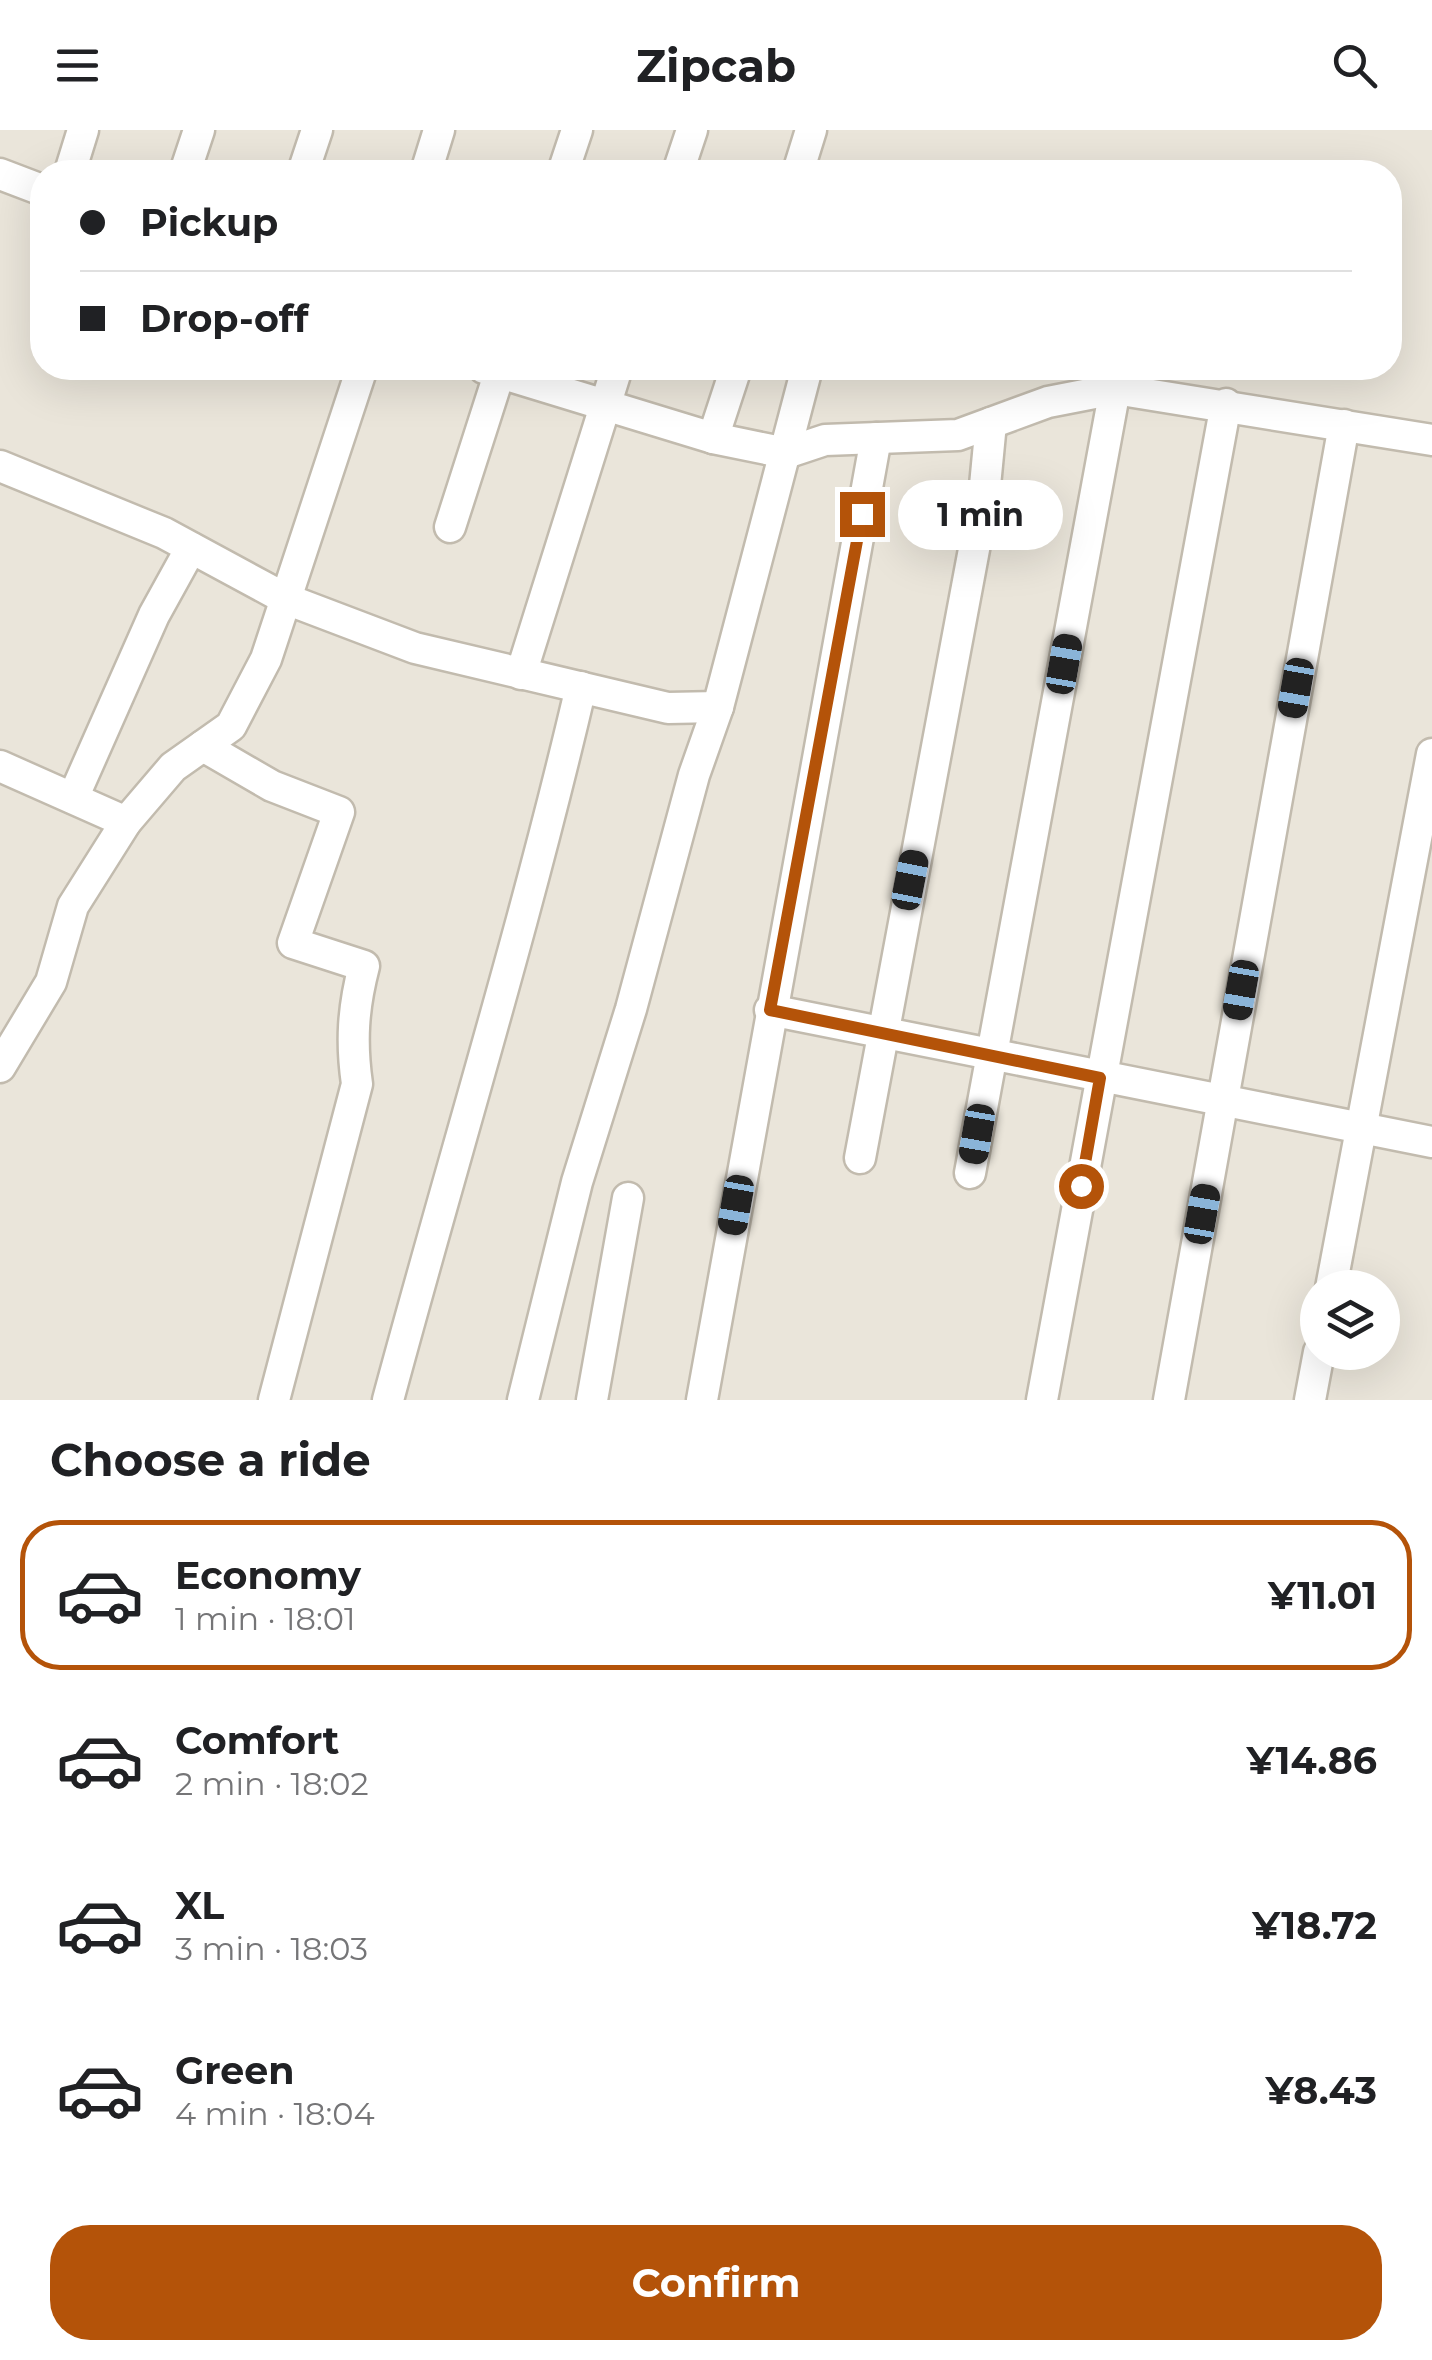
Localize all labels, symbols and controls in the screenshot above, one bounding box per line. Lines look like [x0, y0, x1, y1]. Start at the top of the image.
icon: menu [50, 38, 105, 93]
text: Zipcab [636, 38, 796, 93]
icon: search [1327, 38, 1382, 93]
text: Pickup [140, 199, 278, 246]
text: Drop-off [140, 295, 309, 342]
callout: 1 min [897, 479, 1062, 549]
route end [840, 492, 885, 537]
text: 1 min [937, 495, 1024, 534]
car [1044, 632, 1084, 696]
car [1276, 656, 1316, 720]
car [890, 848, 930, 912]
car [1221, 958, 1261, 1022]
car [957, 1102, 997, 1166]
route start [1059, 1164, 1104, 1209]
car [716, 1173, 756, 1237]
car [1182, 1182, 1222, 1246]
map controls [1300, 1270, 1400, 1370]
button: layers [1300, 1270, 1400, 1370]
text: Choose a ride [50, 1432, 371, 1487]
icon: car [55, 1550, 145, 1640]
text: Economy [175, 1552, 361, 1599]
text: ¥11.01 [1268, 1572, 1377, 1619]
text: 1 min · 18:01 [175, 1599, 355, 1638]
icon: car [55, 1715, 145, 1805]
text: Comfort [175, 1717, 339, 1764]
text: ¥14.86 [1246, 1737, 1377, 1784]
text: 2 min · 18:02 [175, 1764, 369, 1803]
icon: car [55, 1880, 145, 1970]
text: XL [175, 1882, 224, 1929]
text: ¥18.72 [1252, 1902, 1377, 1949]
text: 3 min · 18:03 [175, 1929, 368, 1968]
icon: car [55, 2045, 145, 2135]
text: Green [175, 2047, 295, 2094]
text: ¥8.43 [1266, 2067, 1377, 2114]
text: 4 min · 18:04 [175, 2094, 375, 2133]
button: Confirm [50, 2225, 1382, 2340]

